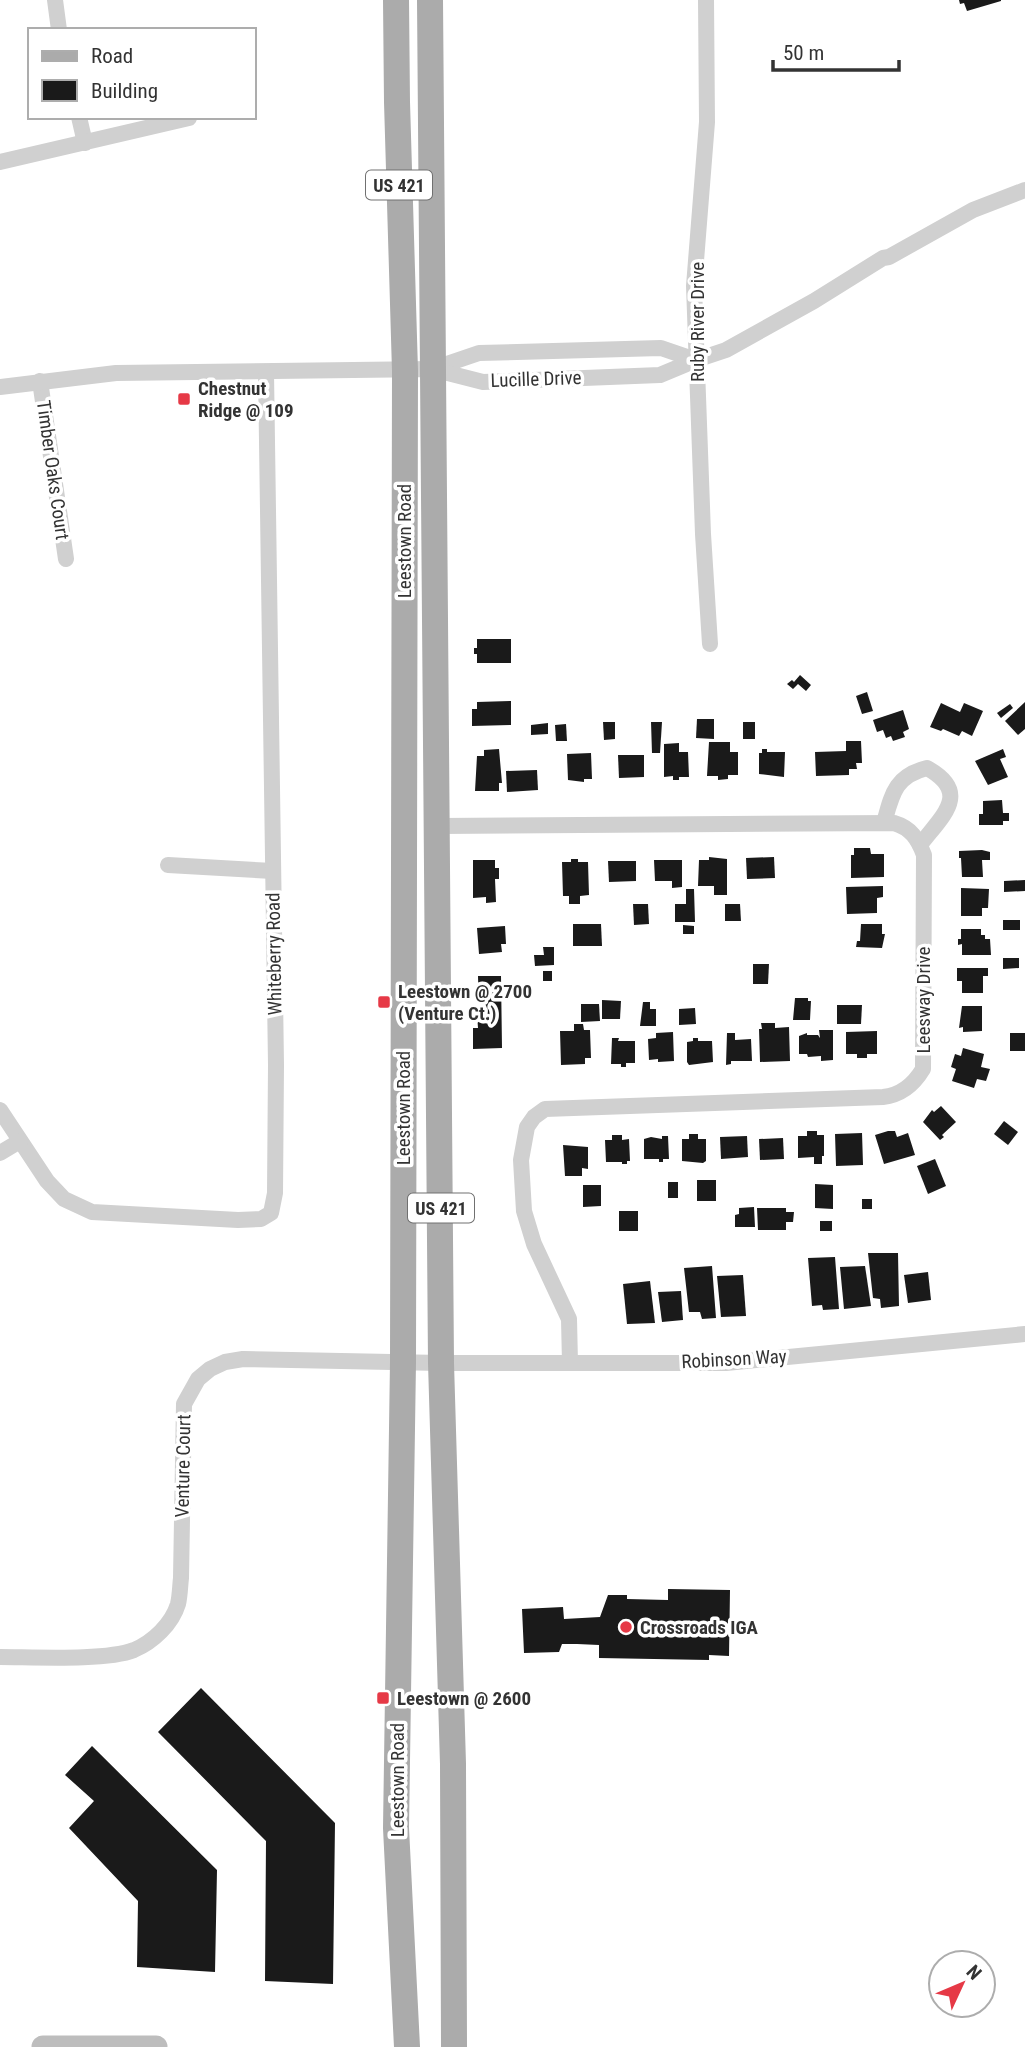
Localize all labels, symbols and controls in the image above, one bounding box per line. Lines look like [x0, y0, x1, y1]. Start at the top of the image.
legend [28, 28, 256, 119]
scale bar [773, 28, 899, 72]
text: 50 m [783, 41, 824, 65]
text: Road [91, 44, 133, 68]
text: Building [91, 79, 158, 103]
road number: US 421 [366, 170, 432, 200]
street label: Ruby River Drive [686, 262, 709, 382]
street label: Lucille Drive [490, 366, 582, 392]
place label: Chestnut Ridge @ 109 [198, 377, 294, 422]
marker: Chestnut Ridge @ 109 [176, 391, 192, 407]
street label: Timber Oaks Court [32, 399, 74, 541]
street label: Leestown Road [393, 484, 416, 598]
street label: Whiteberry Road [261, 892, 287, 1016]
street label: Leesway Drive [912, 946, 935, 1054]
place label: Leestown @ 2700 (Venture Ct.) [398, 980, 532, 1025]
marker: Leestown @ 2700 (Venture Ct.) [376, 994, 392, 1010]
street label: Leestown Road [392, 1051, 415, 1165]
road number: US 421 [408, 1194, 474, 1223]
street label: Robinson Way [681, 1345, 787, 1373]
street label: Venture Court [171, 1414, 195, 1518]
place label: Crossroads IGA [640, 1616, 759, 1639]
marker: Crossroads IGA [618, 1619, 634, 1635]
place label: Leestown @ 2600 [397, 1687, 531, 1710]
marker: Leestown @ 2600 [375, 1690, 391, 1706]
street label: Leestown Road [386, 1723, 409, 1837]
north arrow [927, 1949, 997, 2019]
text: N [962, 1960, 986, 1985]

